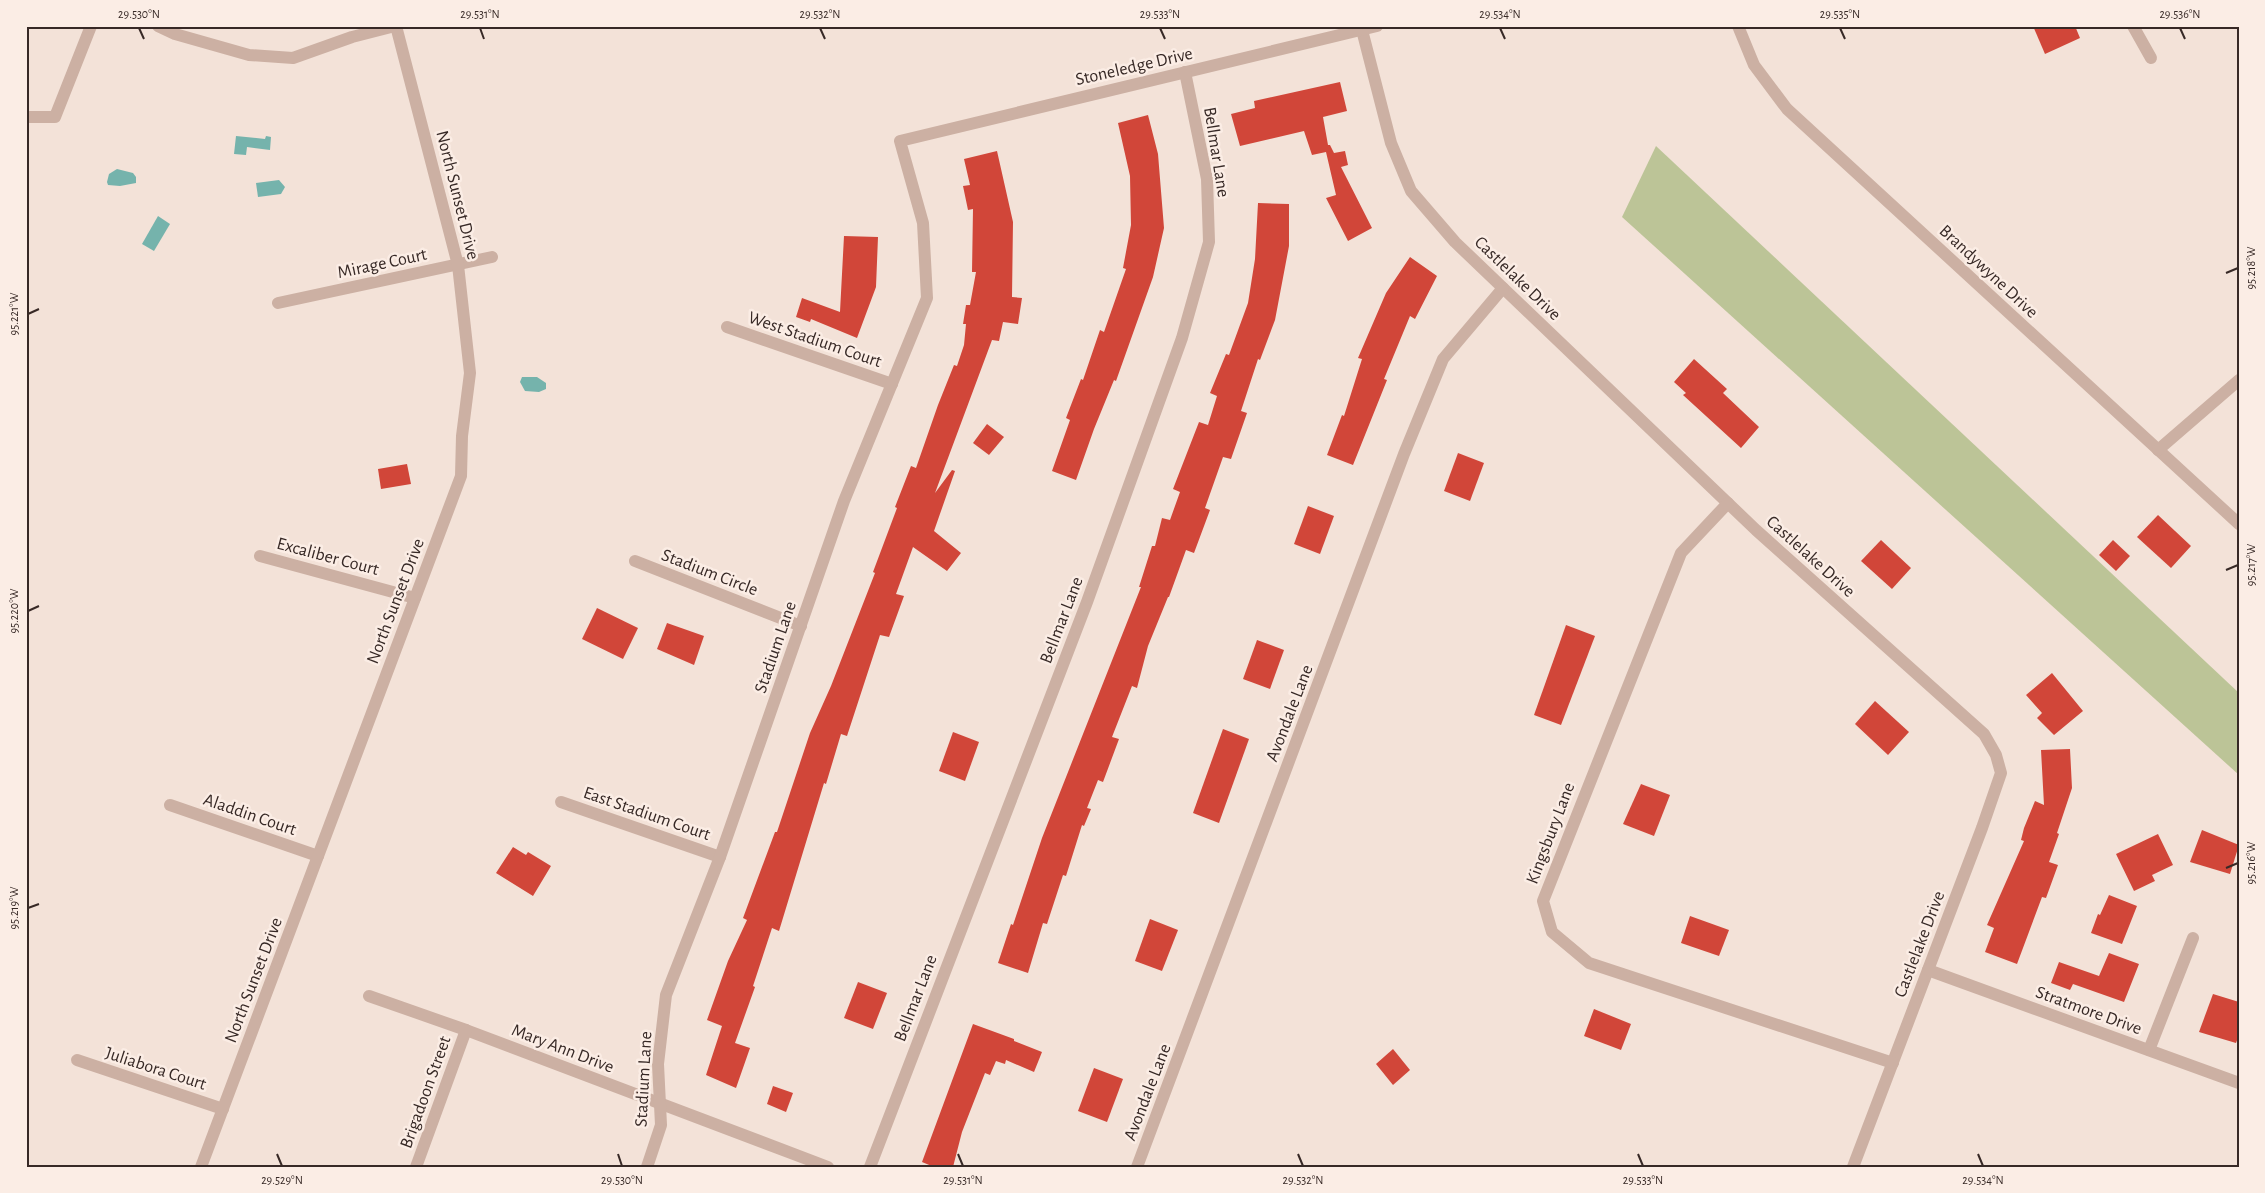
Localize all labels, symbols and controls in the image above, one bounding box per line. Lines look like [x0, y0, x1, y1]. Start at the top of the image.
text: 29.530°N [118, 8, 160, 20]
text: 29.531°N [460, 8, 500, 20]
text: 29.532°N [800, 8, 840, 20]
text: 29.533°N [1140, 8, 1180, 20]
text: 29.534°N [1479, 8, 1521, 20]
text: 29.535°N [1820, 8, 1860, 20]
text: 29.536°N [2159, 8, 2201, 20]
street label: Stoneledge Drive [1074, 45, 1195, 89]
street label: Bellmar Lane [1200, 106, 1232, 199]
street label: North Sunset Drive [432, 129, 482, 262]
street label: Brandywyne Drive [1936, 222, 2041, 322]
street label: Castlelake Drive [1471, 233, 1564, 324]
street label: Mirage Court [336, 246, 429, 282]
text: 95.218°W [2245, 246, 2257, 290]
text: 95.221°W [8, 292, 20, 335]
street label: West Stadium Court [746, 309, 884, 371]
street label: Castlelake Drive [1763, 513, 1858, 601]
street label: Excaliber Court [275, 535, 381, 579]
street label: North Sunset Drive [364, 536, 428, 666]
text: 95.217°W [2245, 544, 2257, 586]
street label: Stadium Circle [659, 546, 760, 600]
street label: Bellmar Lane [1037, 575, 1087, 666]
text: 95.220°W [8, 588, 20, 634]
street label: Stadium Lane [752, 599, 800, 696]
street label: Avondale Lane [1263, 663, 1317, 764]
street label: Kingsbury Lane [1523, 780, 1579, 887]
street label: East Stadium Court [581, 784, 713, 844]
street label: Aladdin Court [201, 791, 299, 839]
text: 95.216°W [2245, 841, 2257, 885]
text: 95.219°W [8, 886, 20, 930]
street label: Castlelake Drive [1891, 889, 1948, 1000]
street label: North Sunset Drive [222, 915, 286, 1045]
street label: Bellmar Lane [891, 953, 941, 1044]
street label: Stratmore Drive [2033, 983, 2144, 1038]
street label: Mary Ann Drive [509, 1021, 616, 1077]
street label: Stadium Lane [633, 1031, 655, 1127]
street label: Brigadoon Street [397, 1034, 455, 1151]
street label: Avondale Lane [1121, 1042, 1175, 1143]
street label: Juliabora Court [103, 1044, 209, 1094]
text: 29.529°N [261, 1174, 303, 1186]
text: 29.530°N [601, 1174, 643, 1186]
text: 29.531°N [943, 1174, 983, 1186]
text: 29.532°N [1283, 1174, 1323, 1186]
text: 29.533°N [1623, 1174, 1663, 1186]
text: 29.534°N [1962, 1174, 2004, 1186]

